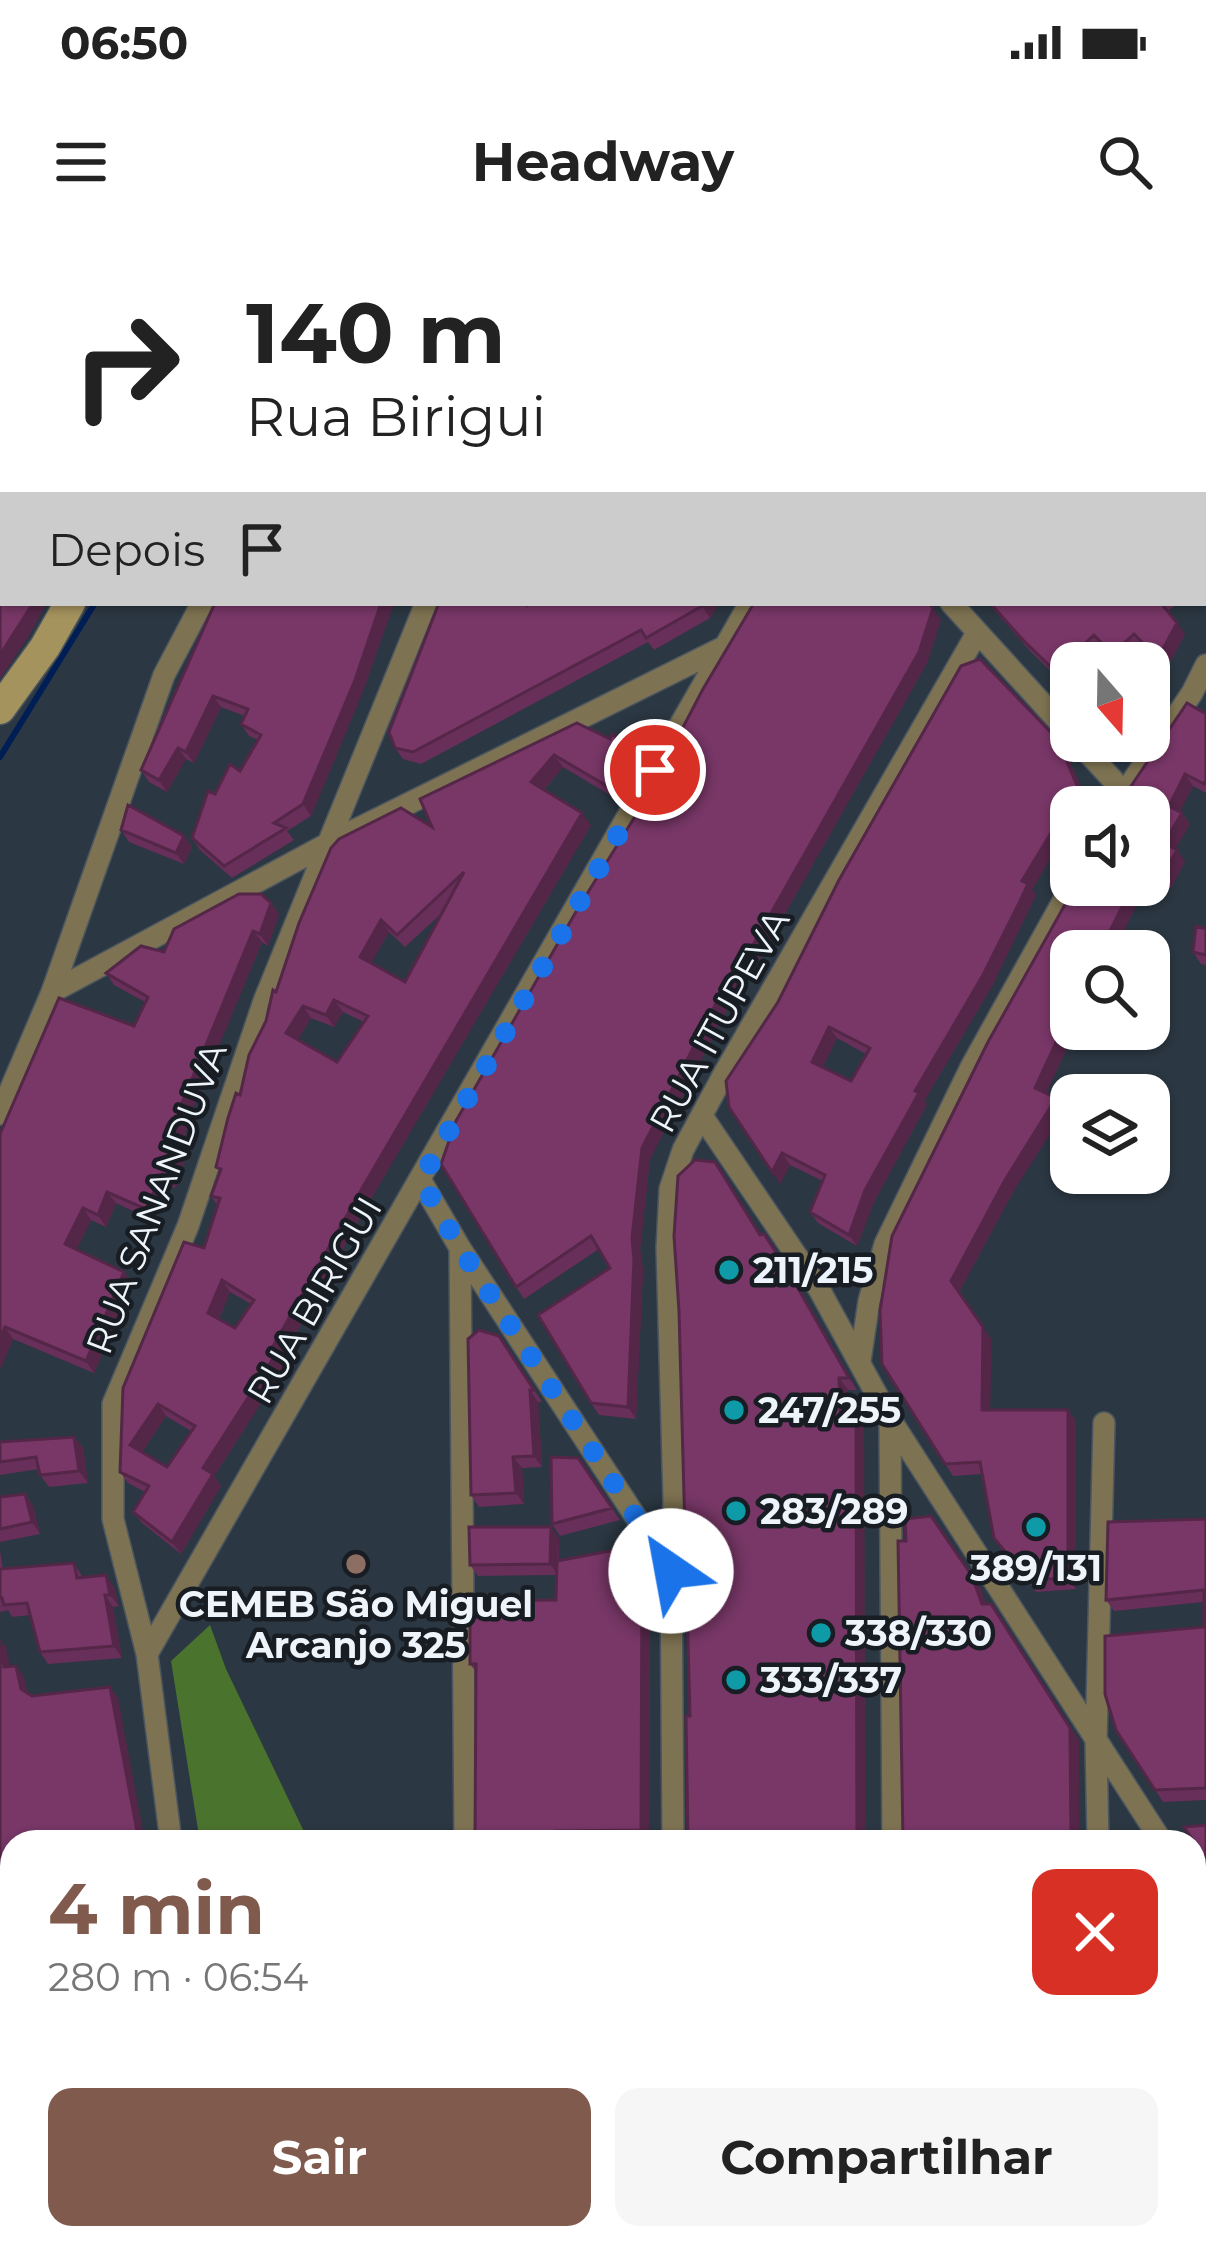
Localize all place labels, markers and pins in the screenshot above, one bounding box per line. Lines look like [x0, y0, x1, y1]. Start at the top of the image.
pin [604, 719, 706, 821]
place label: 211/215 [753, 1248, 873, 1292]
marker: 211/215 [716, 1257, 742, 1283]
place label: 247/255 [758, 1388, 901, 1432]
marker: 247/255 [721, 1397, 747, 1423]
place label: 283/289 [760, 1489, 908, 1533]
marker: 283/289 [723, 1498, 749, 1524]
marker: 389/131 [1023, 1514, 1049, 1540]
place label: 389/131 [969, 1546, 1102, 1590]
marker: CEMEB São Miguel Arcanjo 325 [343, 1551, 369, 1577]
place label: CEMEB São Miguel Arcanjo 325 [179, 1582, 533, 1667]
place label: 338/330 [844, 1611, 992, 1655]
marker: 338/330 [808, 1620, 834, 1646]
place label: 333/337 [759, 1658, 902, 1702]
marker: 333/337 [723, 1667, 749, 1693]

